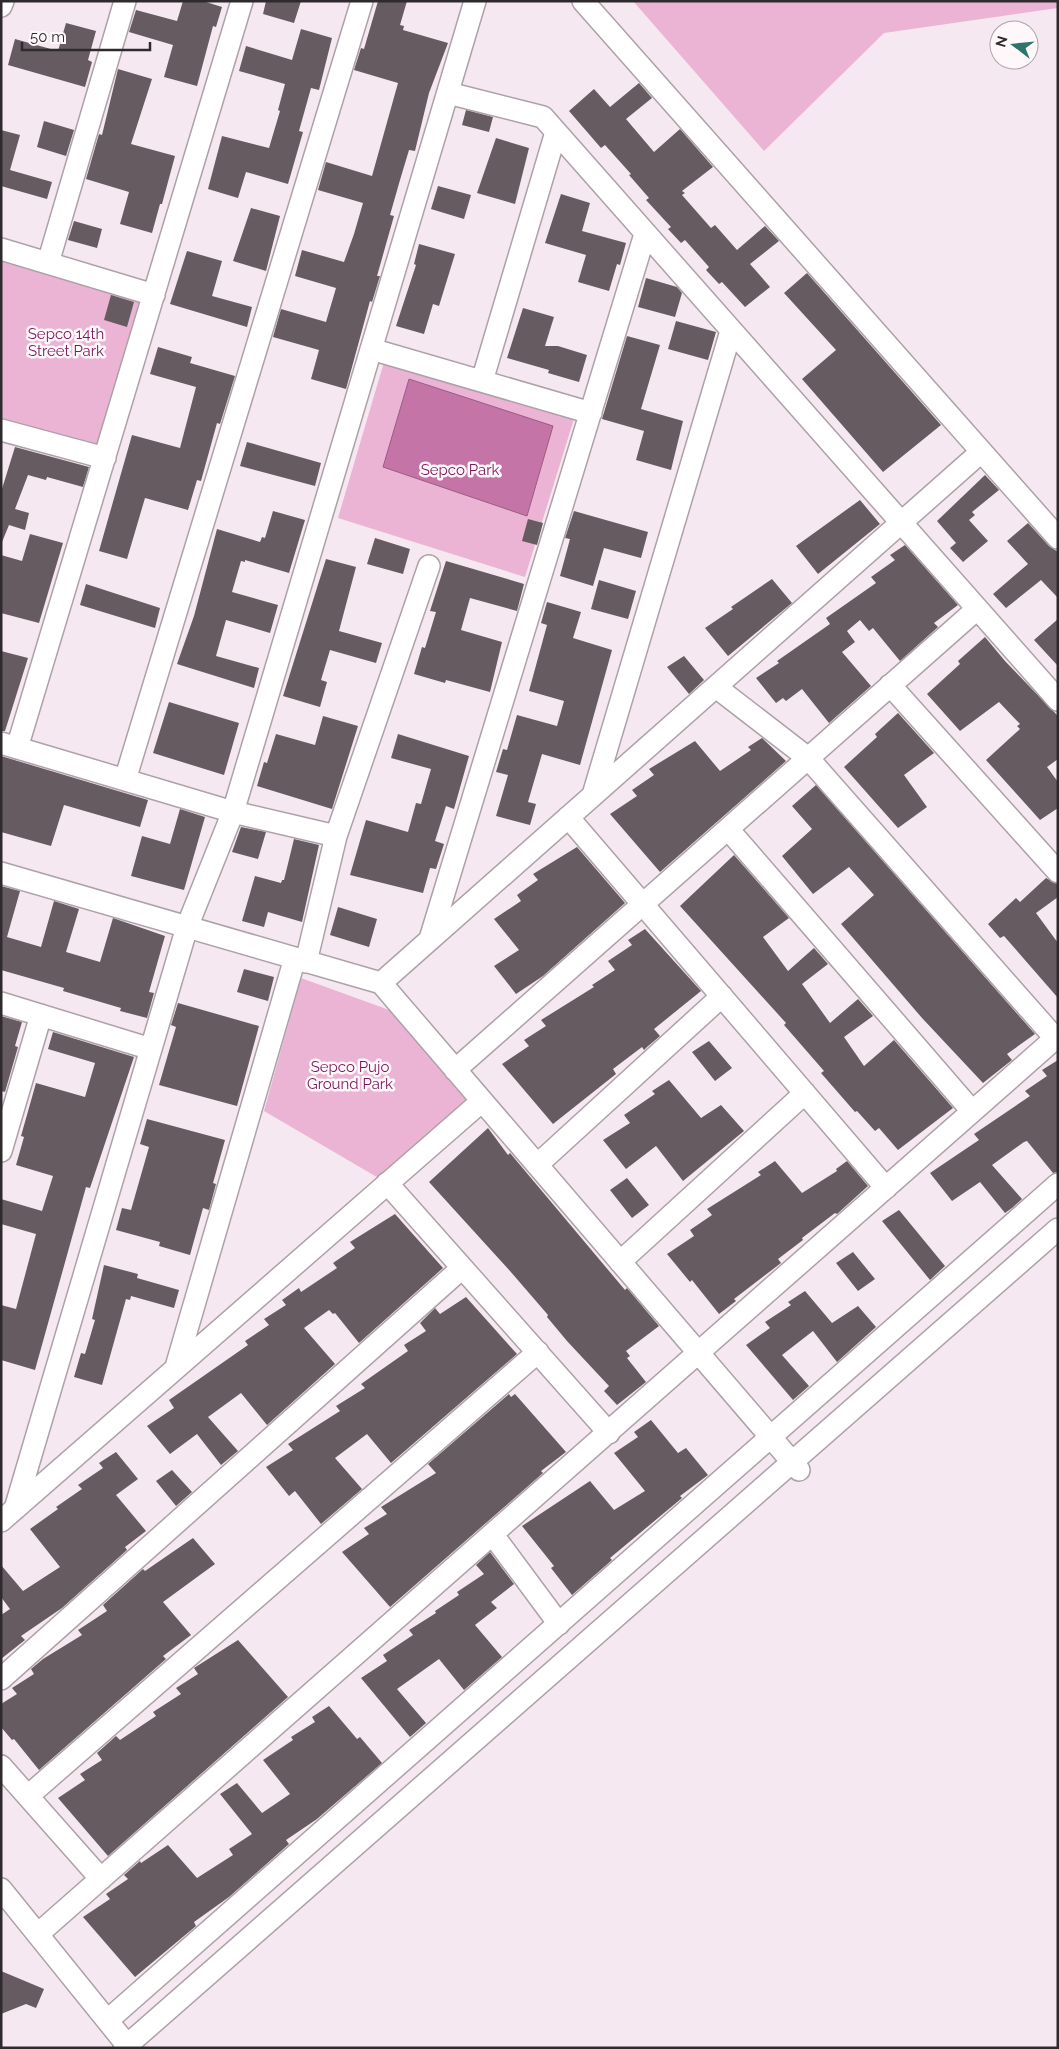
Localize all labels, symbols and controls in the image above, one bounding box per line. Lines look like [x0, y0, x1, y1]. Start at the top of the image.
scale bar [22, 20, 150, 52]
north arrow [989, 20, 1039, 70]
text: 50 m [30, 28, 65, 46]
text: N [992, 34, 1011, 49]
park label: Sepco 14th Street Park [28, 325, 104, 360]
park label: Sepco Park [421, 461, 499, 479]
park label: Sepco Pujo Ground Park [307, 1058, 393, 1093]

